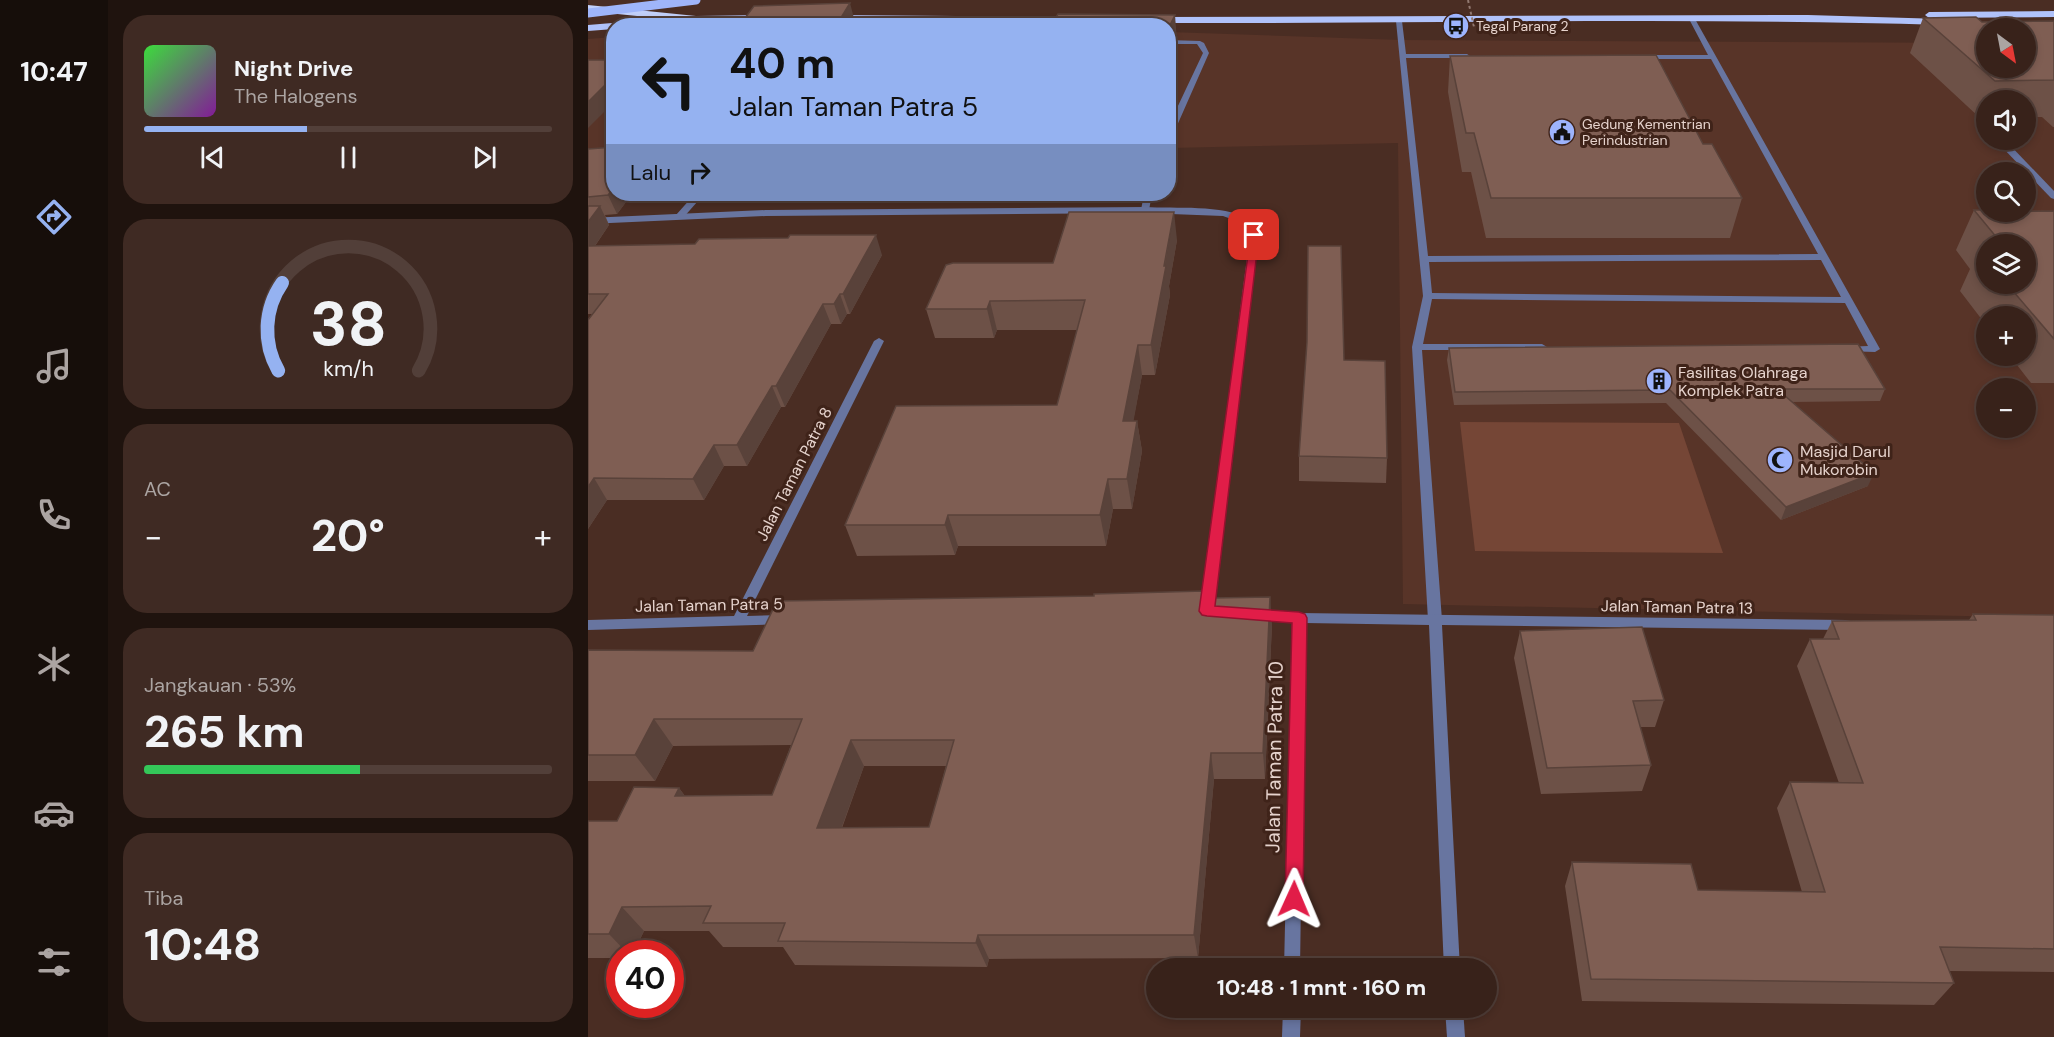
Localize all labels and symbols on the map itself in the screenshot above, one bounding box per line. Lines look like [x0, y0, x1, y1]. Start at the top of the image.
bus stop icon: Tegal Parang 2 [1441, 11, 1471, 41]
place label: Tegal Parang 2 [1476, 17, 1569, 35]
north arrow [1976, 18, 2036, 78]
place label: Gedung Kementrian Perindustrian [1582, 115, 1711, 149]
public building icon: Gedung Kementrian Perindustrian [1547, 117, 1577, 147]
pin [1228, 209, 1279, 260]
place label: Fasilitas Olahraga Komplek Patra [1678, 362, 1807, 401]
building icon: Fasilitas Olahraga Komplek Patra [1644, 366, 1674, 396]
street label: Jalan Taman Patra 8 [751, 403, 837, 545]
place label: Masjid Darul Mukorobin [1800, 441, 1891, 480]
mosque icon: Masjid Darul Mukorobin [1765, 445, 1795, 475]
street label: Jalan Taman Patra 5 [635, 593, 783, 617]
street label: Jalan Taman Patra 13 [1601, 595, 1753, 619]
street label: Jalan Taman Patra 10 [1259, 661, 1289, 853]
position arrow [1262, 867, 1326, 931]
speed limit sign: 40 [606, 940, 684, 1018]

